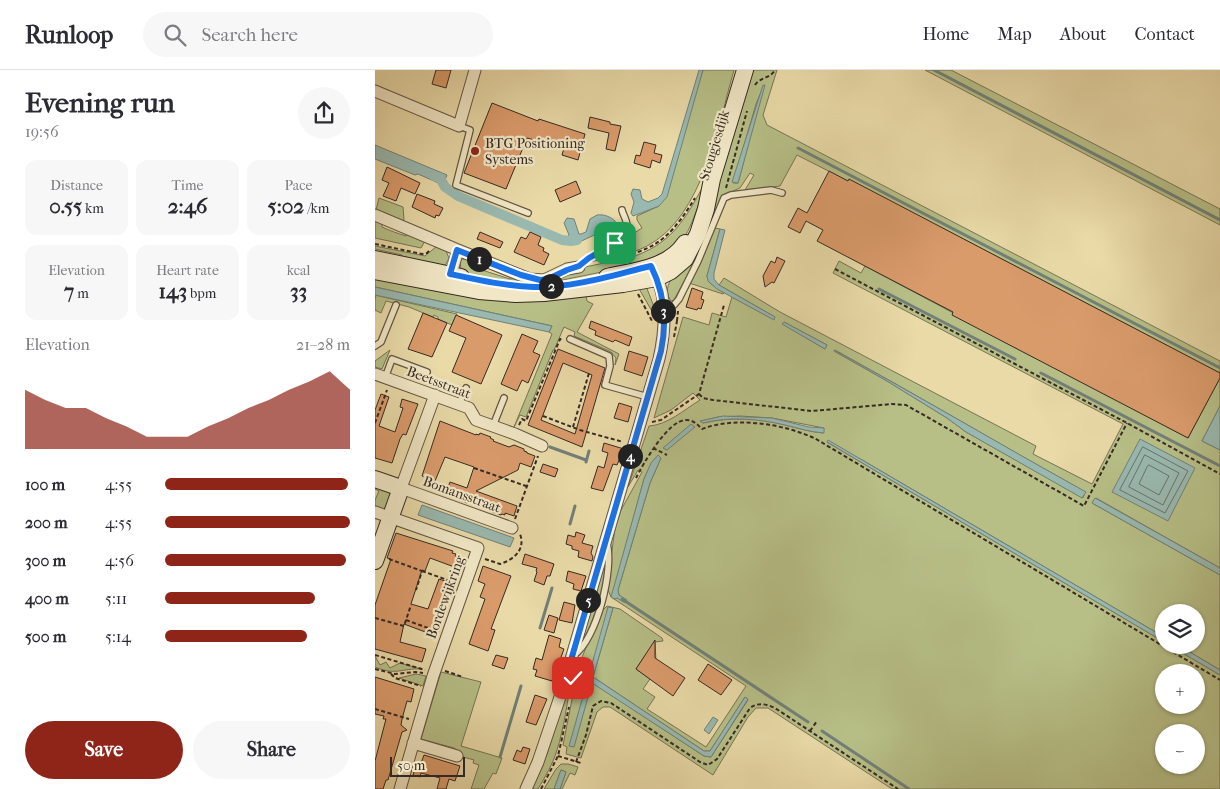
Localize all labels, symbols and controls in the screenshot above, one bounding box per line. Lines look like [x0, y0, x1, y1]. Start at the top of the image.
search box [143, 12, 493, 57]
text: Runloop [25, 21, 113, 49]
icon: search [161, 21, 189, 49]
text: Search here [201, 24, 298, 46]
text: Home [922, 24, 969, 45]
text: Map [997, 24, 1032, 45]
text: About [1060, 24, 1106, 45]
text: Contact [1134, 24, 1195, 45]
text: Evening run [25, 86, 175, 119]
button: share [298, 87, 350, 139]
street label: Stougjesdijk [696, 107, 734, 183]
text: 19:56 [25, 122, 59, 141]
place label: BTG Positioning Systems [485, 135, 585, 168]
marker: BTG Positioning Systems [469, 145, 481, 157]
text: Distance [50, 177, 103, 194]
text: Time [172, 177, 203, 194]
text: Pace [285, 177, 312, 194]
text: 0.55 [49, 194, 82, 218]
text: 2:46 [168, 194, 207, 218]
text: 5:02 [268, 194, 304, 218]
text: km [82, 200, 104, 217]
text: /km [304, 200, 329, 217]
pin [594, 222, 636, 264]
icon: arrive [601, 229, 629, 257]
pin: 1 [467, 246, 491, 272]
text: 1 [477, 251, 482, 268]
text: Elevation [48, 262, 105, 279]
text: Heart rate [156, 262, 219, 279]
text: kcal [287, 262, 310, 279]
pin: 2 [539, 274, 563, 298]
text: 2 [548, 278, 555, 295]
text: 7 [64, 279, 74, 303]
text: 143 [158, 279, 187, 303]
text: 33 [290, 279, 307, 303]
text: m [74, 285, 89, 302]
text: bpm [187, 285, 217, 302]
pin: 3 [651, 298, 675, 324]
text: 3 [661, 303, 666, 320]
text: Elevation [25, 335, 90, 354]
text: 21–28 m [296, 335, 350, 354]
street label: Beetsstraat [404, 362, 473, 402]
pin: 4 [617, 444, 643, 468]
text: 4 [626, 448, 635, 465]
street label: Bomansstraat [421, 473, 503, 516]
text: 100 m [25, 475, 65, 494]
text: 4:55 [105, 475, 132, 494]
text: 200 m [25, 513, 68, 532]
text: 4:55 [105, 513, 132, 532]
text: 300 m [25, 551, 66, 570]
text: 4:56 [105, 551, 134, 570]
street label: Bordewijkring [423, 553, 469, 641]
pin: 5 [575, 588, 601, 612]
text: 400 m [25, 589, 69, 608]
text: 5:11 [105, 589, 127, 608]
text: 5 [585, 592, 592, 609]
map controls [1155, 604, 1205, 774]
button: layers [1155, 604, 1205, 654]
text: 500 m [25, 627, 66, 646]
text: 5:14 [105, 627, 131, 646]
pin [552, 657, 594, 699]
icon: check [559, 664, 587, 692]
button: + [1155, 664, 1205, 714]
button: Save [25, 721, 183, 779]
button: Share [193, 721, 350, 779]
button: − [1155, 724, 1205, 774]
scale bar [390, 754, 465, 777]
text: 50 m [397, 757, 425, 774]

